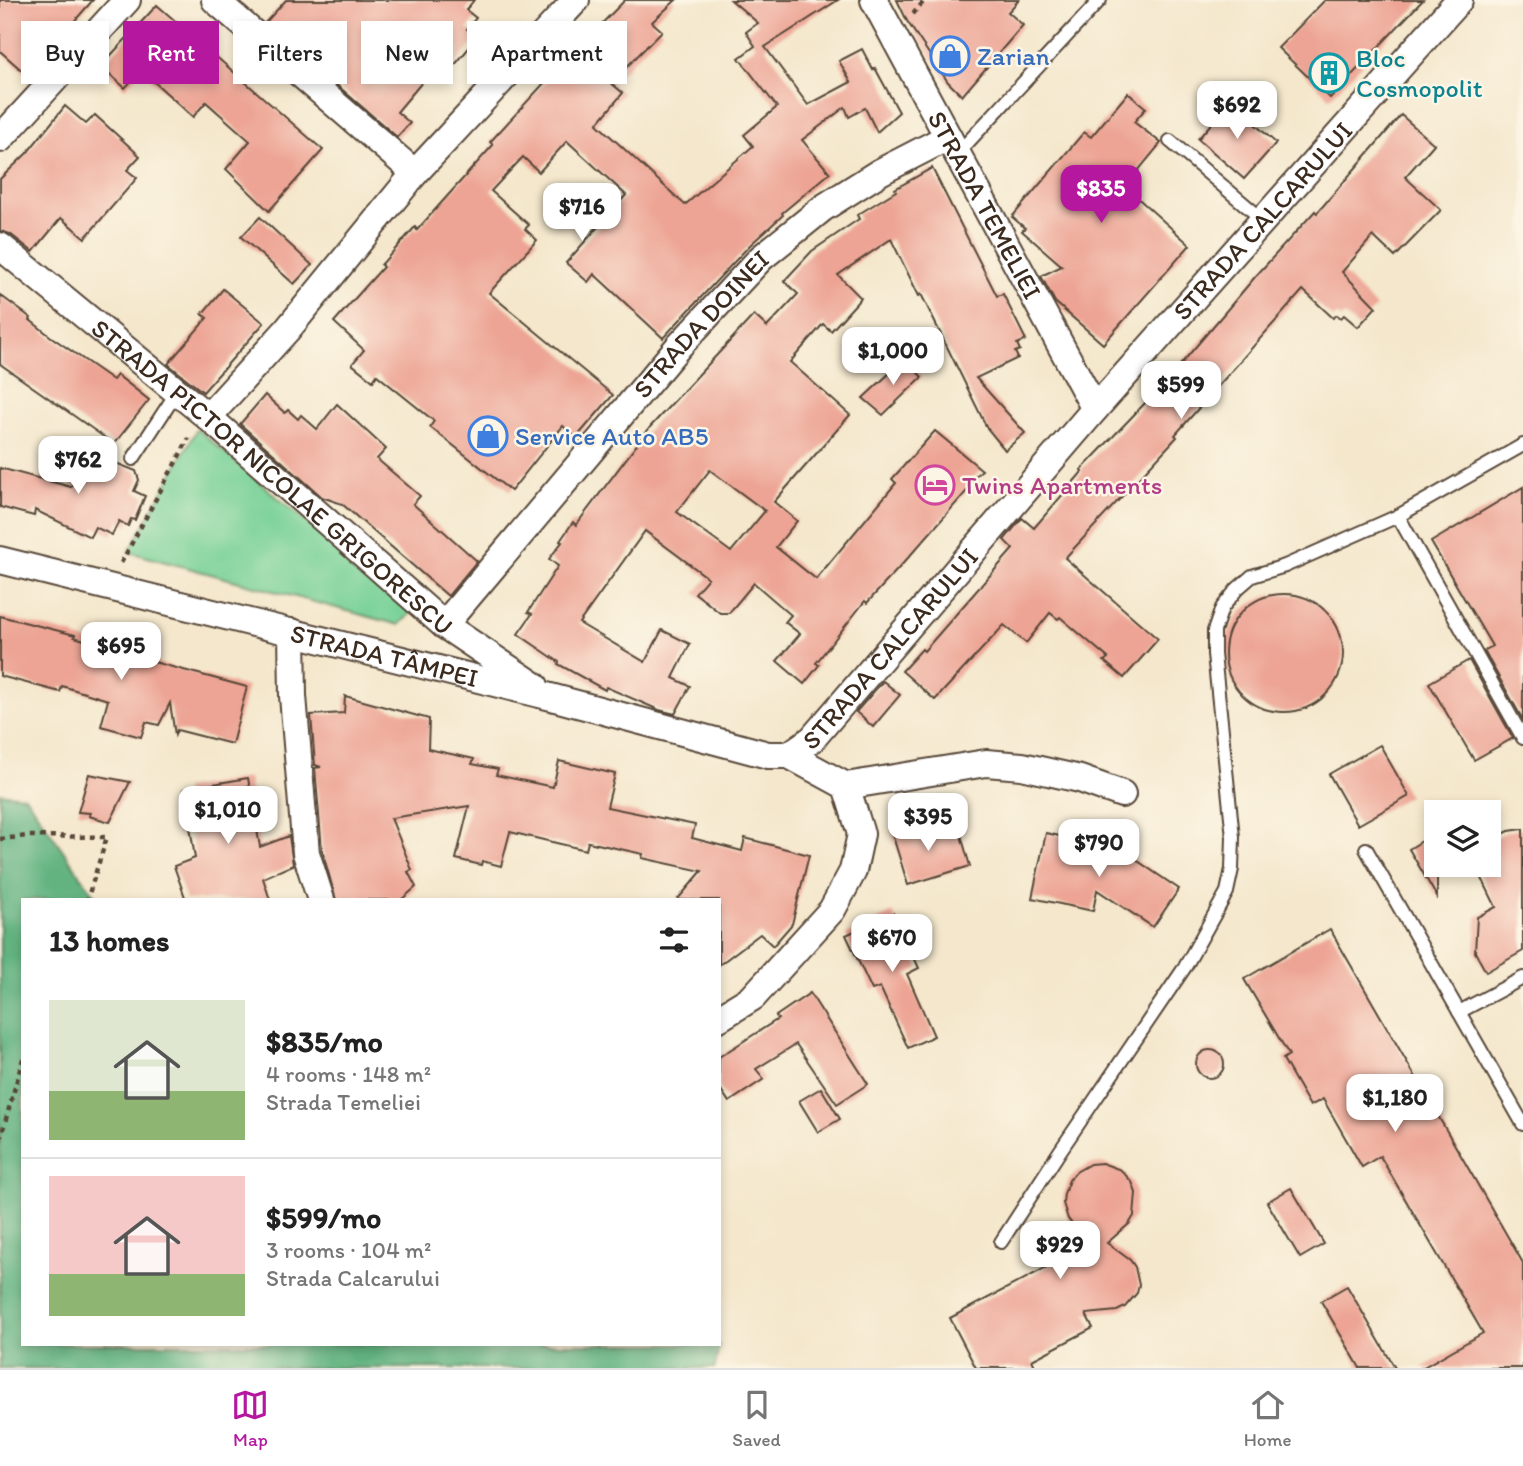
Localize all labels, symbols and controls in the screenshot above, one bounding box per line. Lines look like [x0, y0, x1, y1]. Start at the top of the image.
chip: Buy [21, 21, 109, 84]
chip: Rent [123, 21, 219, 84]
chip: Filters [233, 21, 347, 84]
chip: New [361, 21, 453, 84]
chip: Apartment [467, 21, 627, 84]
shop icon: Zarian [929, 35, 971, 77]
place label: Zarian [977, 40, 1050, 72]
place label: Bloc Cosmopolit [1356, 42, 1483, 104]
building icon: Bloc Cosmopolit [1308, 52, 1350, 94]
pin: $692 [1196, 82, 1278, 141]
text: $692 [1213, 90, 1261, 118]
street label: STRADA TEMELIEI [921, 105, 1049, 305]
street label: STRADA CALCARULUI [1166, 115, 1359, 327]
pin: $835 [1060, 166, 1142, 225]
text: $835 [1077, 174, 1125, 202]
pin: $716 [541, 184, 623, 243]
text: $716 [559, 192, 605, 220]
street label: STRADA DOINEI [626, 242, 775, 404]
street label: STRADA PICTOR NICOLAE GRIGORESCU [85, 312, 460, 642]
pin: $1,000 [836, 328, 950, 387]
text: $1,000 [858, 336, 928, 364]
pin: $599 [1140, 362, 1222, 421]
text: $599 [1157, 370, 1205, 398]
shop icon: Service Auto AB5 [467, 415, 509, 457]
place label: Service Auto AB5 [515, 420, 708, 452]
pin: $762 [37, 436, 119, 496]
text: $762 [54, 445, 102, 473]
hotel icon: Twins Apartments [914, 464, 956, 506]
place label: Twins Apartments [962, 469, 1162, 501]
street label: STRADA CALCARULUI [796, 541, 985, 757]
street label: STRADA TÂMPEI [287, 617, 481, 694]
pin: $695 [80, 622, 162, 682]
text: $695 [97, 631, 145, 659]
pin: $1,010 [171, 786, 285, 846]
pin: $395 [887, 794, 969, 853]
text: $1,010 [195, 795, 261, 823]
map controls [1424, 800, 1501, 877]
button: layers [1424, 800, 1501, 877]
text: $395 [904, 802, 952, 830]
pin: $790 [1058, 820, 1140, 879]
text: $790 [1074, 828, 1124, 856]
pin: $670 [851, 914, 933, 974]
icon: filters [655, 921, 693, 959]
text: 13 homes [49, 922, 169, 959]
text: $670 [867, 923, 917, 951]
text: $835/mo [266, 1023, 383, 1060]
icon: home [105, 1028, 189, 1112]
text: 4 rooms · 148 m² [266, 1060, 431, 1088]
pin: $1,180 [1338, 1074, 1452, 1134]
text: $1,180 [1362, 1083, 1428, 1111]
text: Strada Temeliei [266, 1088, 421, 1116]
text: $599/mo [266, 1199, 381, 1236]
icon: home [105, 1204, 189, 1288]
pin: $929 [1019, 1222, 1101, 1281]
text: $929 [1036, 1230, 1084, 1258]
text: 3 rooms · 104 m² [266, 1236, 431, 1264]
text: Strada Calcarului [266, 1264, 440, 1292]
tab: Map [231, 1386, 269, 1451]
tab: Saved [732, 1386, 781, 1451]
tab: Home [1244, 1386, 1292, 1451]

